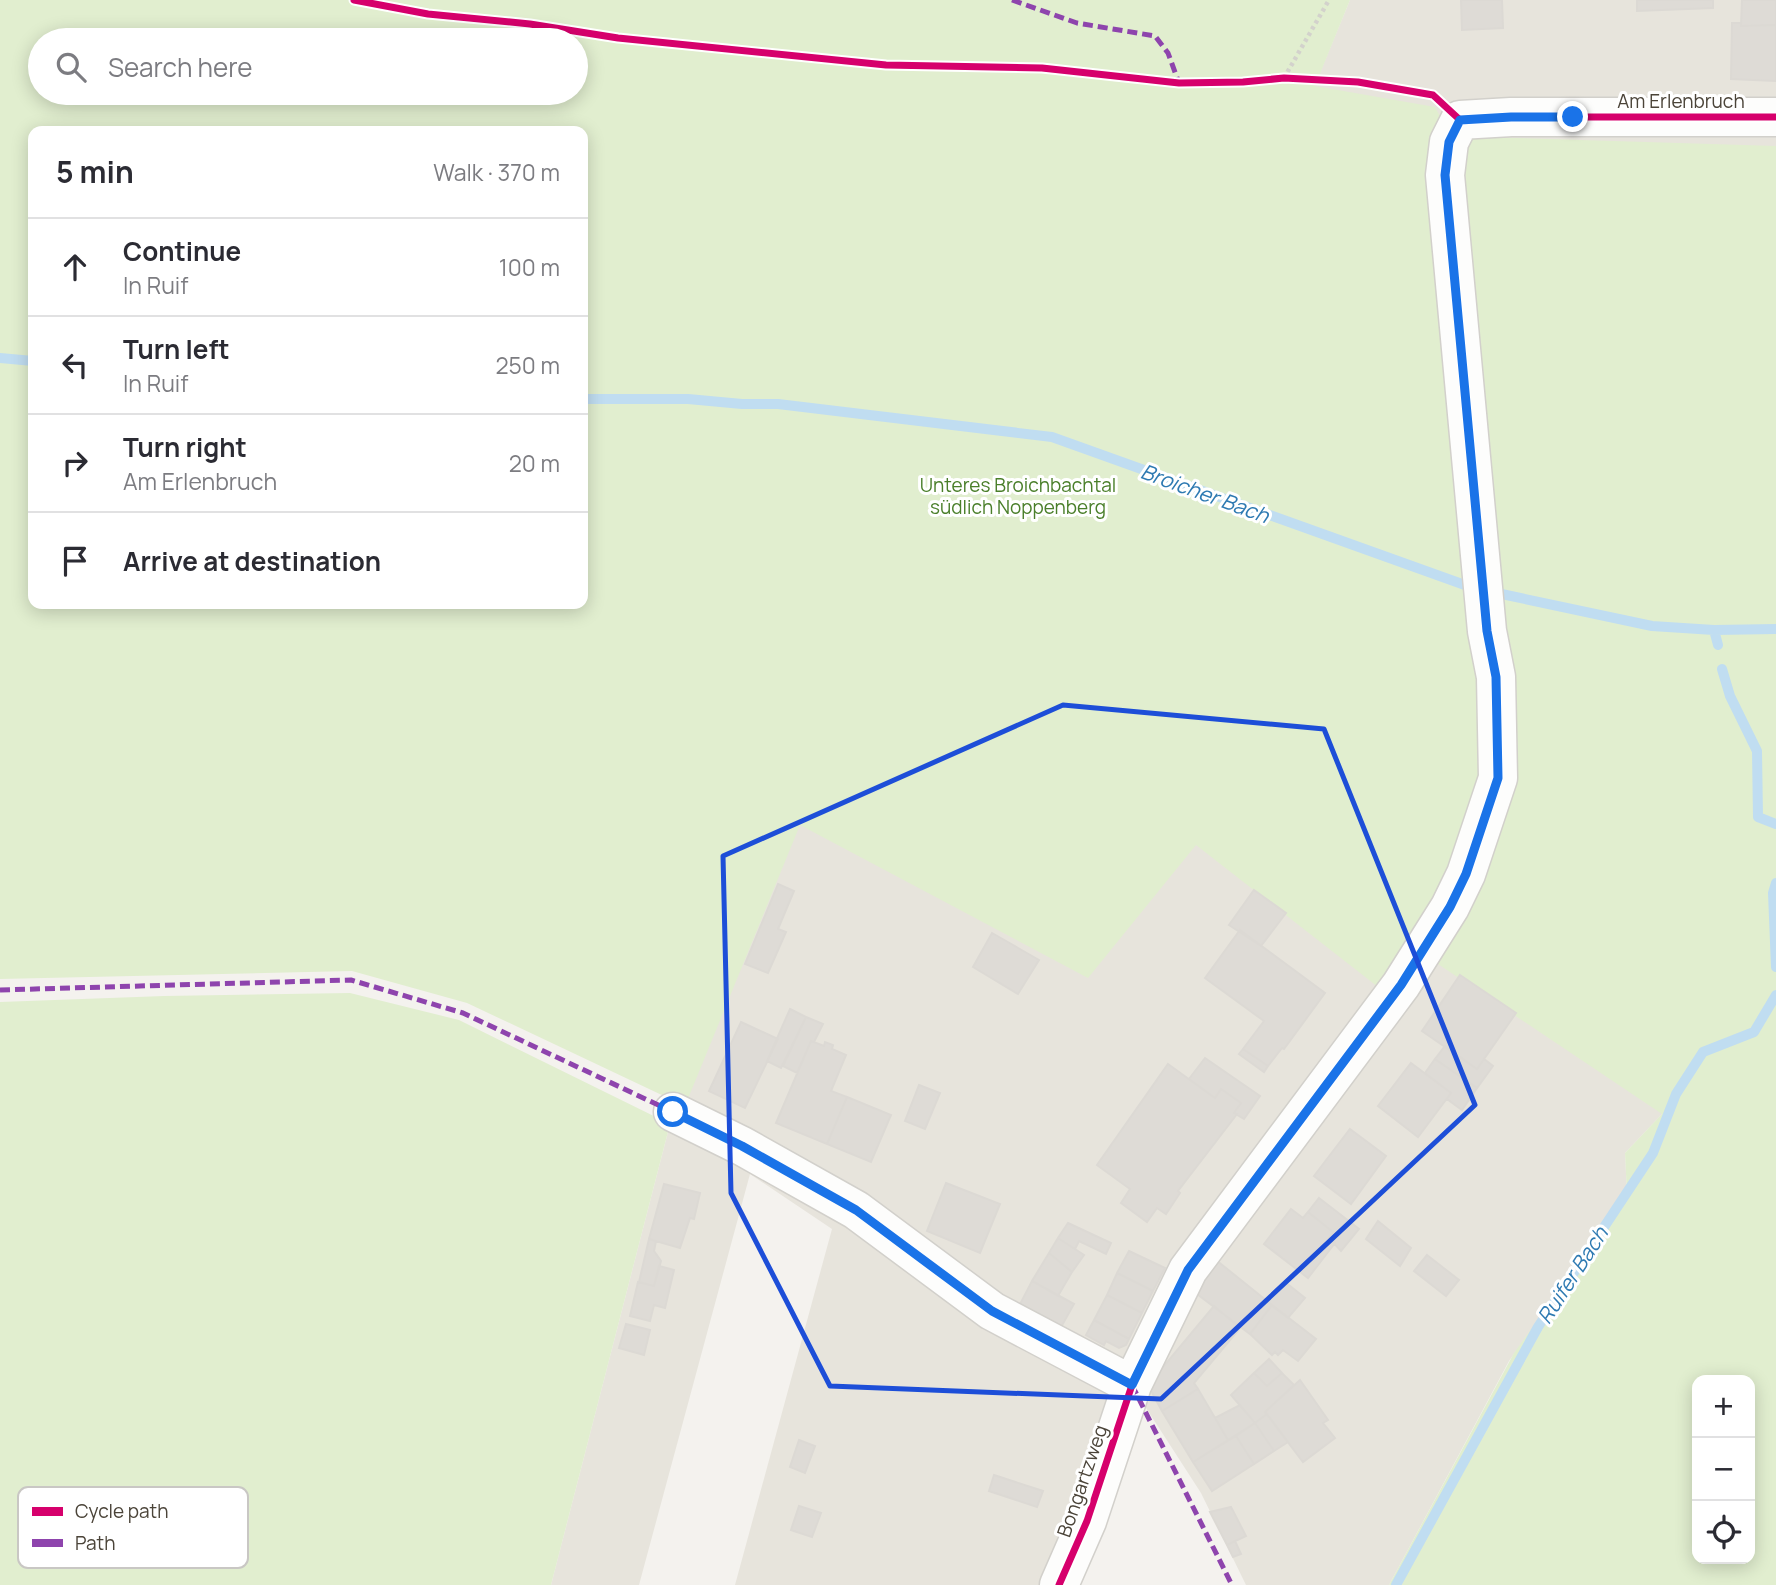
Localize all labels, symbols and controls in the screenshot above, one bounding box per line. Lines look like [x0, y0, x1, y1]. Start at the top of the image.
search box [28, 28, 588, 105]
icon: search [52, 48, 90, 86]
text: Search here [108, 49, 253, 85]
street label: Am Erlenbruch [1617, 88, 1745, 114]
route end [1557, 101, 1588, 132]
text: 5 min [56, 151, 134, 192]
text: Walk · 370 m [433, 156, 560, 188]
text: Continue [123, 233, 241, 269]
icon: ahead [56, 248, 94, 286]
text: 100 m [499, 251, 560, 283]
text: In Ruif [123, 269, 188, 301]
text: Turn left [123, 331, 230, 367]
icon: left [56, 346, 94, 384]
text: 250 m [495, 349, 560, 381]
text: In Ruif [123, 367, 188, 399]
text: Turn right [123, 429, 247, 465]
icon: right [56, 444, 94, 482]
text: 20 m [509, 447, 560, 479]
water label: Broicher Bach [1137, 457, 1274, 530]
text: Am Erlenbruch [123, 465, 277, 497]
park label: Unteres Broichbachtal südlich Noppenberg [920, 472, 1116, 520]
icon: arrive [56, 542, 94, 580]
text: Arrive at destination [123, 543, 381, 579]
route start [657, 1096, 688, 1127]
water label: Ruifer Bach [1530, 1220, 1615, 1329]
map controls [1692, 1375, 1755, 1564]
button: + [1692, 1375, 1755, 1438]
street label: Bongartzweg [1051, 1421, 1113, 1541]
button: − [1692, 1438, 1755, 1501]
legend [18, 1487, 248, 1568]
text: Cycle path [75, 1498, 169, 1524]
button: locate [1692, 1501, 1755, 1564]
text: Path [75, 1530, 115, 1556]

